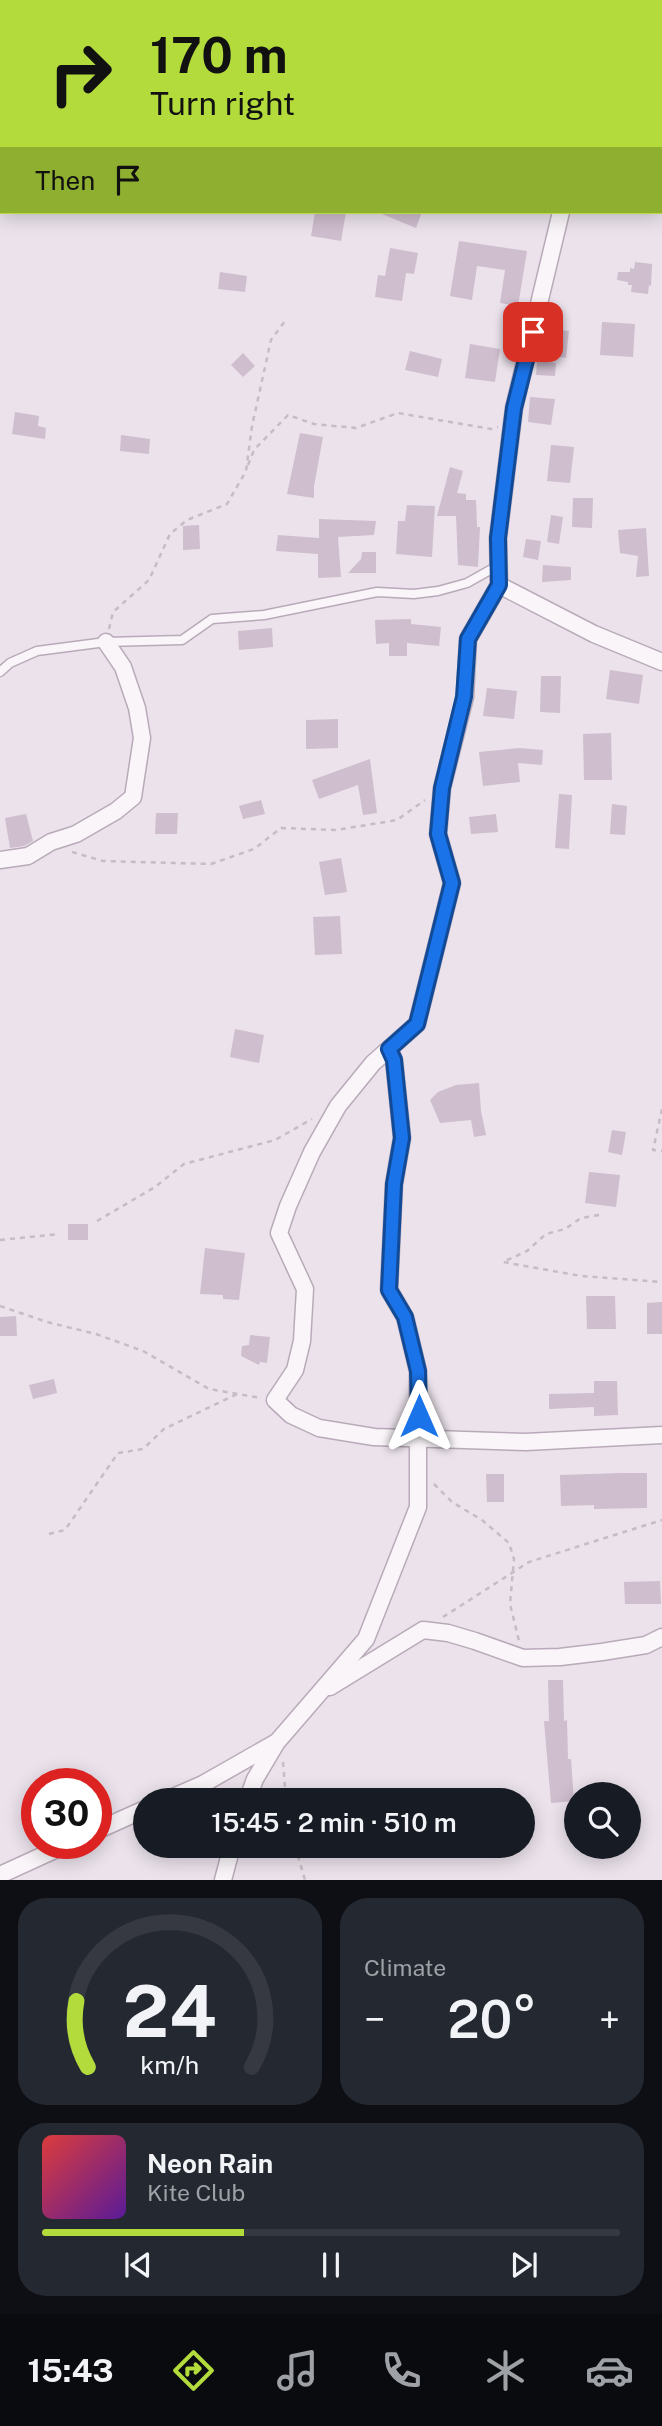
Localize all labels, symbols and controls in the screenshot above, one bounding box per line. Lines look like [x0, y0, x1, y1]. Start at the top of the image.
text: 170 m [150, 26, 288, 84]
icon: right [35, 28, 126, 119]
text: Turn right [150, 85, 295, 122]
icon: arrive [109, 161, 147, 199]
text: Then [35, 165, 95, 196]
pin [503, 302, 563, 362]
icon: arrive [514, 313, 552, 351]
position arrow [382, 1379, 456, 1453]
speed limit sign: 30 [21, 1768, 112, 1859]
map controls [564, 1782, 641, 1859]
button: search [564, 1782, 641, 1859]
text: 15:45 · 2 min · 510 m [211, 1807, 457, 1838]
text: Climate [364, 1954, 446, 1981]
text: 24 [123, 1969, 217, 2054]
text: 20° [447, 1989, 537, 2050]
text: − [364, 1997, 385, 2042]
text: + [599, 1997, 620, 2042]
text: km/h [141, 2050, 199, 2080]
text: Neon Rain [147, 2148, 273, 2179]
text: Kite Club [147, 2179, 245, 2206]
icon: previous [119, 2246, 157, 2284]
icon: pause [312, 2246, 350, 2284]
icon: next [505, 2246, 543, 2284]
icon: directions [169, 2346, 218, 2395]
icon: music [273, 2346, 322, 2395]
icon: phone [377, 2346, 426, 2395]
icon: climate [481, 2346, 530, 2395]
icon: car [585, 2346, 634, 2395]
text: 15:43 [28, 2352, 114, 2389]

